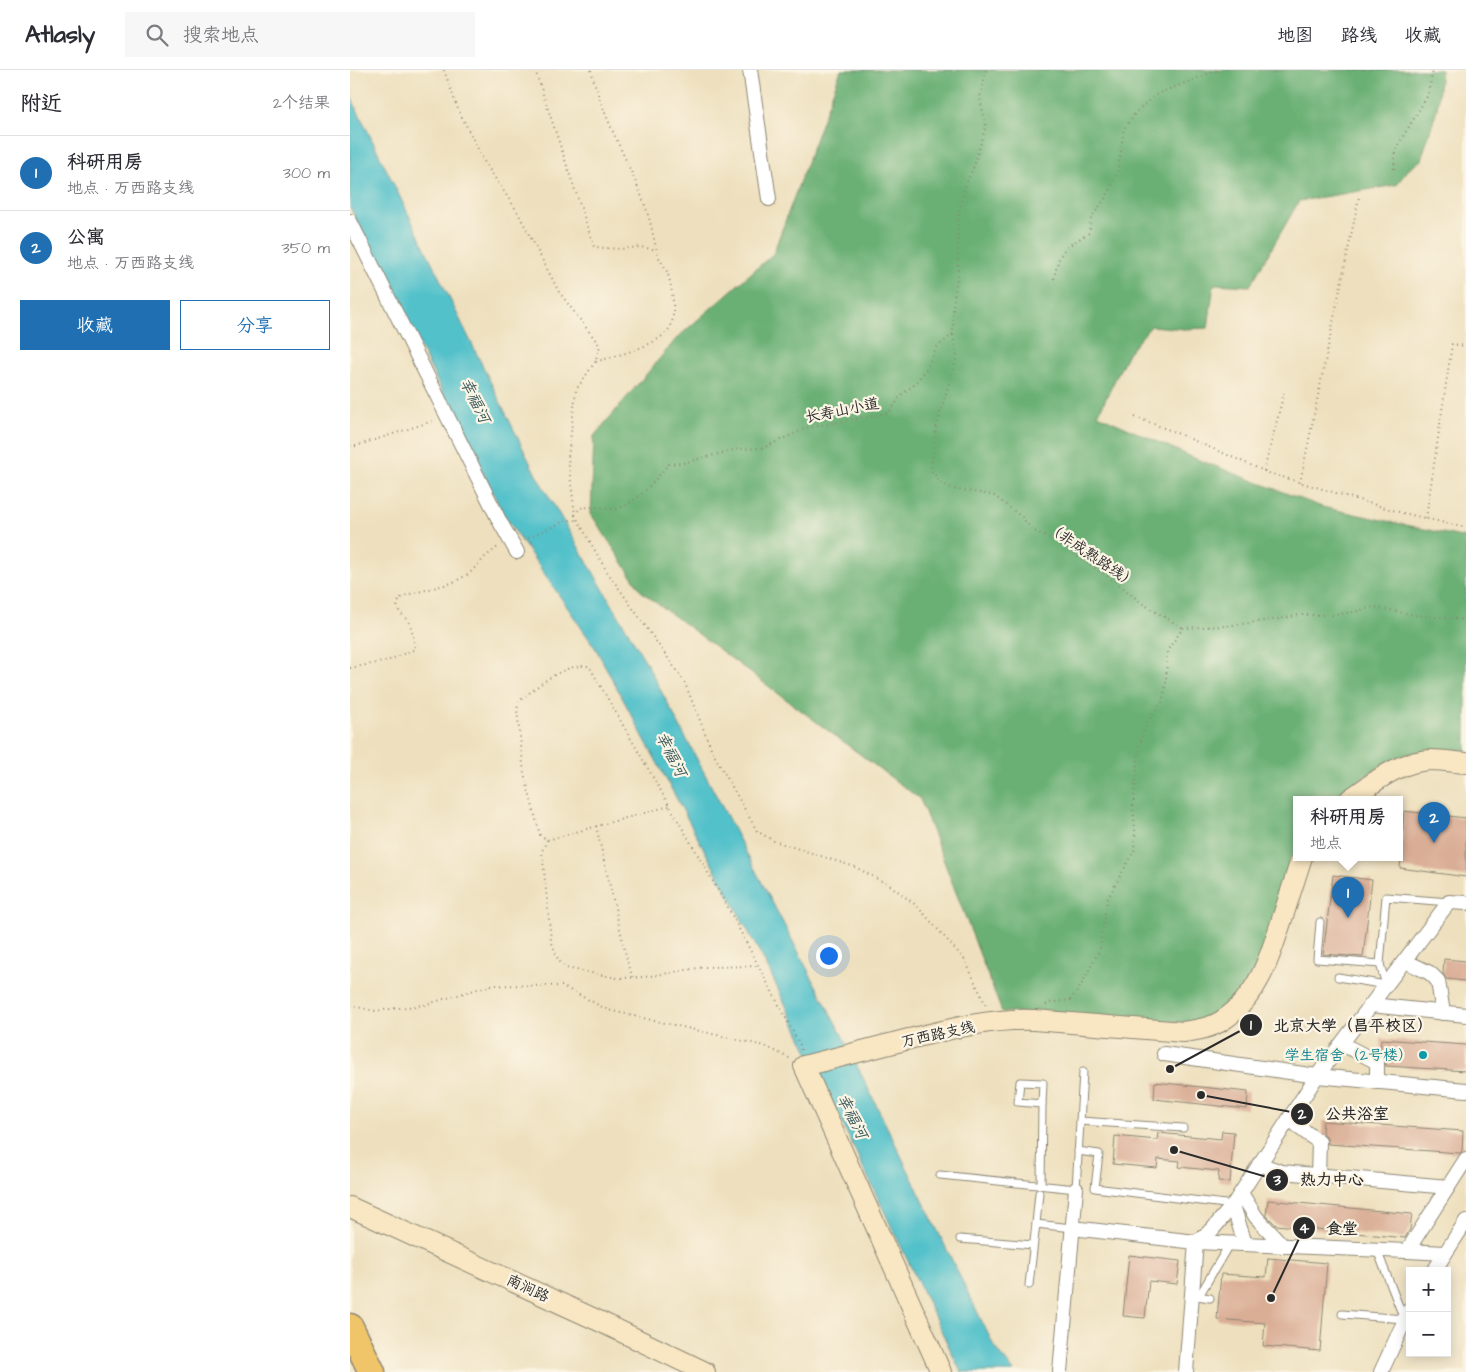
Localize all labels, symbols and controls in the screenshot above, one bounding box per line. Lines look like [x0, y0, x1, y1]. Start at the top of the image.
search box [125, 12, 475, 57]
text: Atlasly [25, 18, 95, 52]
icon: search [143, 21, 171, 49]
text: 搜索地点 [183, 22, 259, 49]
text: 地图 [1277, 23, 1313, 48]
text: 路线 [1341, 23, 1377, 48]
text: 收藏 [1405, 23, 1441, 48]
text: 附近 [20, 89, 62, 118]
text: 2个结果 [273, 92, 330, 114]
text: 科研用房 [67, 149, 143, 176]
text: 1 [35, 162, 37, 184]
text: 300 m [283, 162, 330, 184]
text: 地点 · 万西路支线 [67, 177, 194, 199]
text: 公寓 [67, 224, 105, 251]
text: 2 [31, 237, 41, 259]
text: 350 m [282, 237, 330, 259]
text: 地点 · 万西路支线 [67, 252, 194, 274]
button: 收藏 [20, 300, 170, 350]
button: 分享 [180, 300, 330, 350]
water label: 幸福河 [455, 374, 497, 430]
street label: 长寿山小道 [803, 393, 881, 428]
street label: （非成熟路线） [1042, 517, 1141, 593]
water label: 幸福河 [650, 728, 693, 783]
popup [1293, 796, 1403, 861]
pin: 2 [1418, 802, 1450, 843]
text: 科研用房 [1310, 804, 1386, 831]
text: 地点 [1310, 832, 1342, 854]
pin: 1 [1332, 877, 1364, 918]
your location [816, 943, 842, 969]
callout: 北京大学（昌平校区） [1238, 1009, 1443, 1040]
text: 1 [1250, 1015, 1252, 1036]
text: 北京大学（昌平校区） [1273, 1015, 1433, 1037]
street label: 万西路支线 [899, 1016, 977, 1053]
place label: 学生宿舍（2号楼） [1284, 1045, 1413, 1066]
marker: 学生宿舍（2号楼） [1417, 1049, 1429, 1061]
water label: 幸福河 [831, 1090, 874, 1145]
callout: 公共浴室 [1290, 1098, 1399, 1129]
text: 公共浴室 [1325, 1103, 1389, 1125]
text: 2 [1297, 1104, 1307, 1125]
callout: 热力中心 [1265, 1164, 1374, 1195]
text: 热力中心 [1300, 1169, 1364, 1191]
text: 3 [1272, 1170, 1281, 1191]
callout: 食堂 [1291, 1213, 1368, 1244]
text: 4 [1299, 1218, 1310, 1239]
text: 食堂 [1326, 1218, 1358, 1240]
map controls [1406, 1267, 1451, 1357]
button: + [1406, 1267, 1451, 1312]
street label: 南涧路 [503, 1269, 553, 1307]
button: − [1406, 1312, 1451, 1357]

